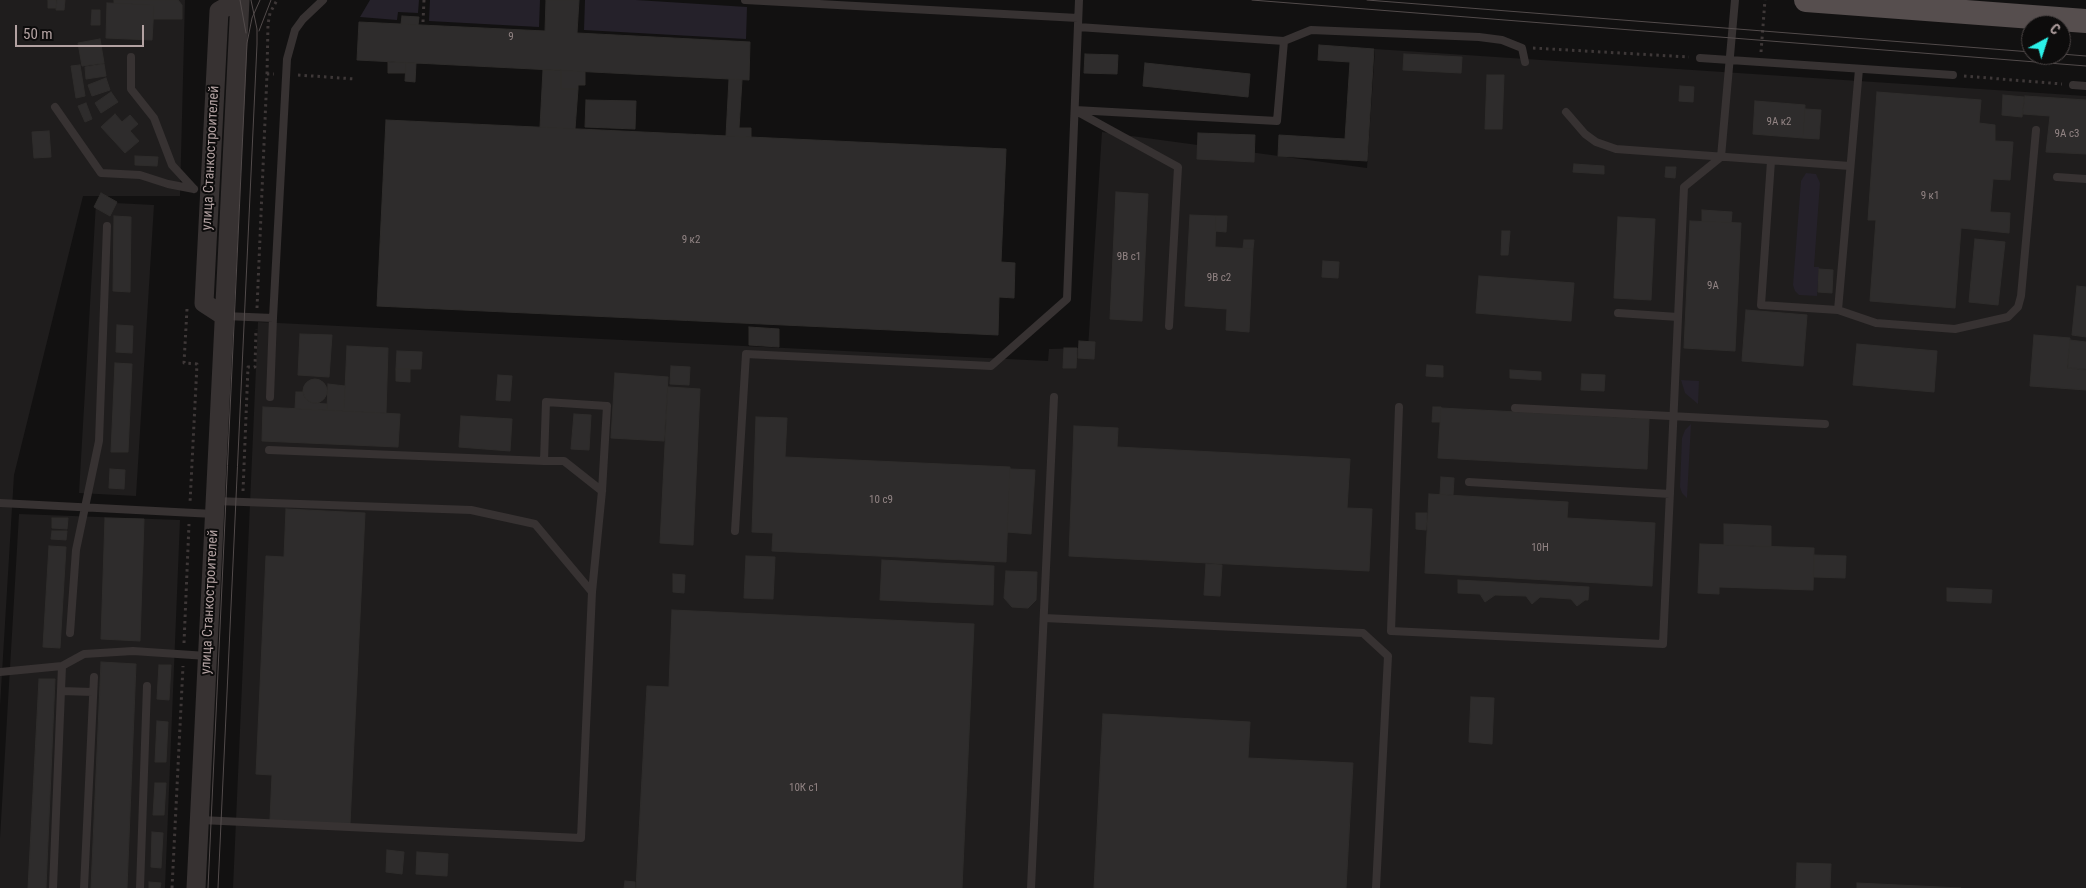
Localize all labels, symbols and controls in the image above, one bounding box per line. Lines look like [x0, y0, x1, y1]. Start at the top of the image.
scale bar [18, 15, 146, 47]
north arrow [2021, 15, 2071, 65]
text: С [2047, 21, 2063, 38]
text: 50 m [23, 25, 53, 43]
house number: 9 [508, 30, 514, 44]
street label: улица Станкостроителей [199, 85, 223, 231]
house number: 9А к2 [1766, 115, 1792, 129]
house number: 9А с3 [2055, 127, 2079, 141]
house number: 9 к1 [1921, 189, 1939, 203]
house number: 9 к2 [682, 233, 700, 247]
house number: 9В с1 [1117, 250, 1141, 264]
house number: 9В с2 [1207, 271, 1231, 285]
house number: 9А [1707, 279, 1719, 293]
house number: 10 с9 [869, 493, 893, 507]
street label: улица Станкостроителей [198, 529, 222, 675]
house number: 10Н [1531, 541, 1549, 555]
house number: 10К с1 [789, 781, 819, 795]

